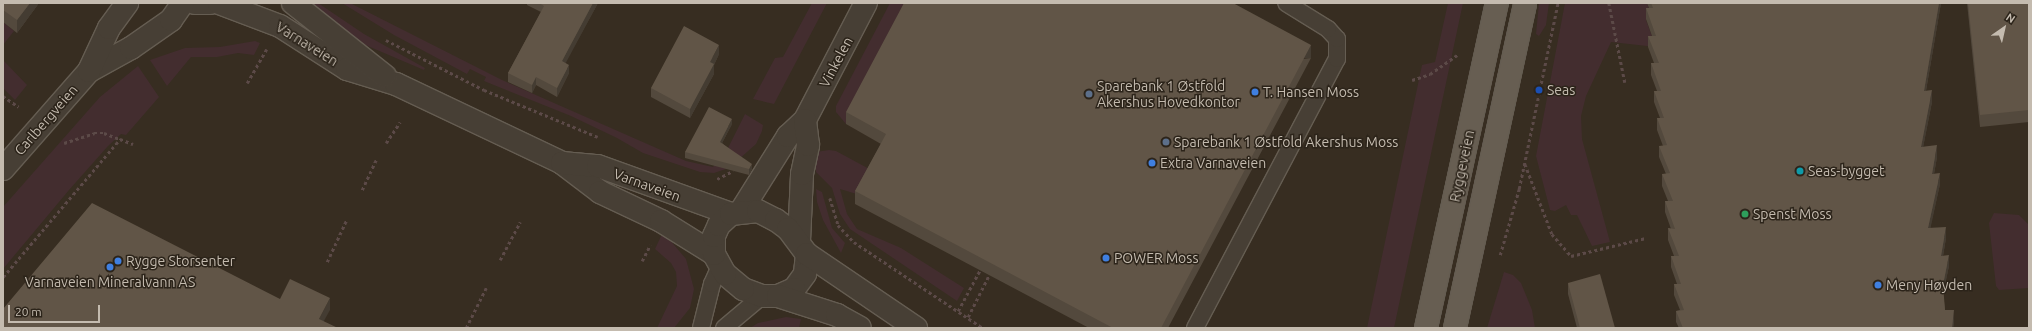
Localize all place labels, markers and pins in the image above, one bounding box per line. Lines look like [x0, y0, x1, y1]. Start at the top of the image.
place label: Sparebank 1 Østfold Akershus Hovedkontor [1097, 78, 1240, 110]
place label: Seas [1547, 82, 1575, 98]
place label: T. Hansen Moss [1263, 84, 1359, 100]
marker: Seas [1534, 85, 1544, 95]
marker: T. Hansen Moss [1250, 87, 1260, 97]
marker: Sparebank 1 Østfold Akershus Hovedkontor [1084, 89, 1094, 99]
place label: Sparebank 1 Østfold Akershus Moss [1174, 134, 1398, 150]
marker: Sparebank 1 Østfold Akershus Moss [1161, 137, 1171, 147]
place label: Extra Varnaveien [1160, 155, 1266, 171]
marker: Extra Varnaveien [1147, 158, 1157, 168]
place label: Seas-bygget [1808, 163, 1885, 179]
marker: Seas-bygget [1795, 166, 1805, 176]
place label: Spenst Moss [1753, 206, 1832, 222]
marker: Spenst Moss [1740, 209, 1750, 219]
place label: POWER Moss [1114, 250, 1198, 266]
place label: Rygge Storsenter [126, 253, 235, 269]
marker: POWER Moss [1101, 253, 1111, 263]
marker: Rygge Storsenter [113, 256, 123, 266]
marker: Varnaveien Mineralvann AS [105, 262, 115, 272]
place label: Varnaveien Mineralvann AS [25, 274, 195, 290]
place label: Meny Høyden [1886, 277, 1972, 293]
marker: Meny Høyden [1873, 280, 1883, 290]

